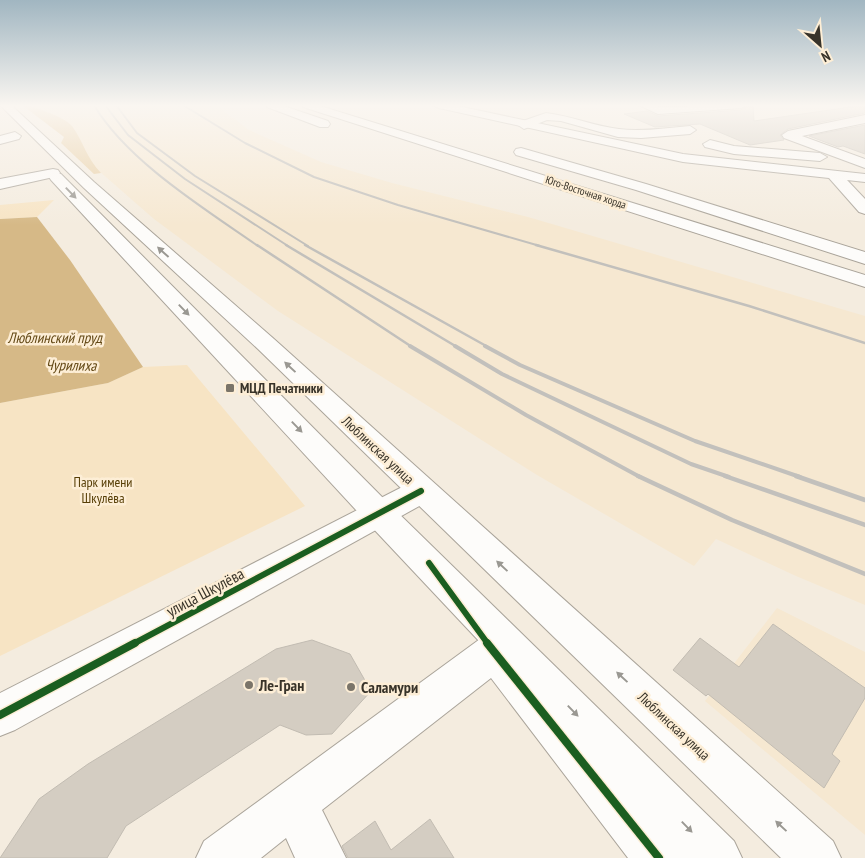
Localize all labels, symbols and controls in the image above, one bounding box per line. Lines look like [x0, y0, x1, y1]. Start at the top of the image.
north arrow [795, 20, 845, 70]
text: N [818, 47, 833, 66]
street label: Юго-Восточная хорда [544, 172, 628, 212]
one-way arrow [65, 186, 77, 198]
one-way arrow [157, 246, 170, 257]
one-way arrow [178, 303, 190, 315]
water label: Люблинский пруд [7, 328, 104, 347]
water label: Чурилиха [45, 355, 98, 375]
one-way arrow [284, 361, 296, 373]
place label: МЦД Печатники [240, 379, 323, 397]
marker: МЦД Печатники [224, 382, 236, 394]
street label: Люблинская улица [337, 411, 418, 488]
one-way arrow [291, 420, 303, 432]
park label: Парк имени Шкулёва [74, 473, 132, 507]
one-way arrow [497, 560, 509, 572]
street label: улица Шкулёва [163, 563, 247, 621]
one-way arrow [616, 671, 628, 683]
place label: Ле-Гран [258, 675, 304, 695]
place label: Саламури [361, 677, 418, 697]
marker: Ле-Гран [243, 679, 255, 691]
marker: Саламури [345, 681, 357, 693]
street label: Люблинская улица [633, 687, 714, 764]
one-way arrow [567, 704, 579, 716]
one-way arrow [775, 820, 787, 832]
one-way arrow [680, 821, 692, 833]

